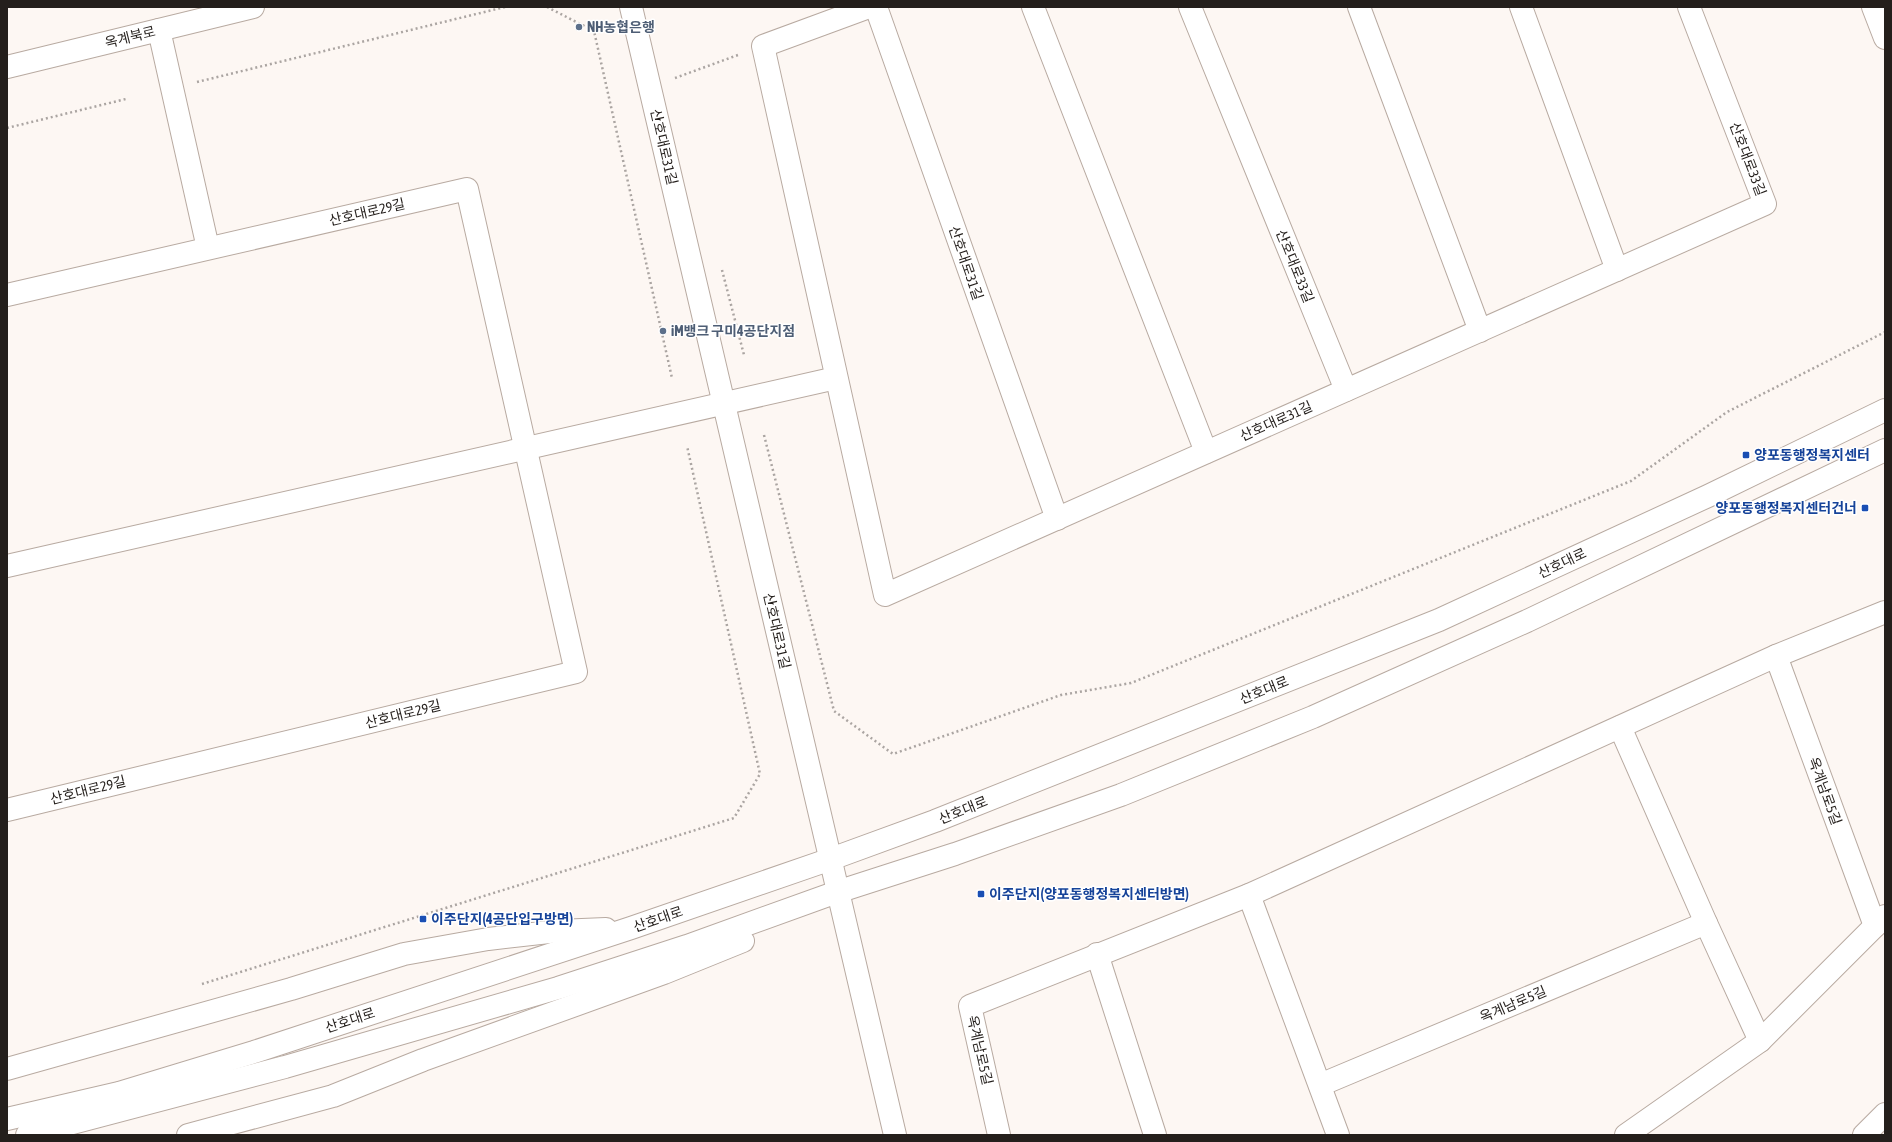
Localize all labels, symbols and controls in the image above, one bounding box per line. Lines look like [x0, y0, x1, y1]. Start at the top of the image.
place label: NH농협은행 [587, 19, 655, 35]
marker: NH농협은행 [574, 22, 584, 32]
street label: 옥계북로 [103, 23, 157, 51]
street label: 산호대로31길 [647, 107, 681, 187]
street label: 산호대로33길 [1727, 120, 1769, 198]
street label: 산호대로29길 [327, 195, 407, 229]
street label: 산호대로31길 [946, 224, 986, 302]
street label: 산호대로33길 [1273, 227, 1317, 305]
place label: iM뱅크 구미4공단지점 [671, 323, 795, 339]
marker: iM뱅크 구미4공단지점 [658, 326, 668, 336]
street label: 산호대로31길 [1237, 398, 1315, 444]
place label: 양포동행정복지센터 [1754, 447, 1870, 463]
marker: 양포동행정복지센터 [1741, 450, 1751, 460]
place label: 양포동행정복지센터건너 [1715, 500, 1857, 516]
marker: 양포동행정복지센터건너 [1860, 503, 1870, 513]
street label: 산호대로 [1535, 545, 1589, 581]
street label: 산호대로31길 [760, 591, 794, 671]
street label: 산호대로 [1237, 673, 1291, 707]
street label: 산호대로29길 [363, 697, 443, 731]
street label: 옥계남로5길 [1805, 755, 1845, 827]
street label: 산호대로29길 [48, 773, 128, 807]
street label: 산호대로 [936, 793, 990, 827]
place label: 이주단지(양포동행정복지센터방면) [989, 886, 1189, 902]
marker: 이주단지(양포동행정복지센터방면) [976, 889, 986, 899]
street label: 산호대로 [631, 903, 685, 935]
place label: 이주단지(4공단입구방면) [431, 911, 573, 927]
marker: 이주단지(4공단입구방면) [418, 914, 428, 924]
street label: 옥계남로5길 [1477, 983, 1549, 1025]
street label: 산호대로 [323, 1004, 377, 1036]
street label: 옥계남로5길 [964, 1014, 996, 1086]

